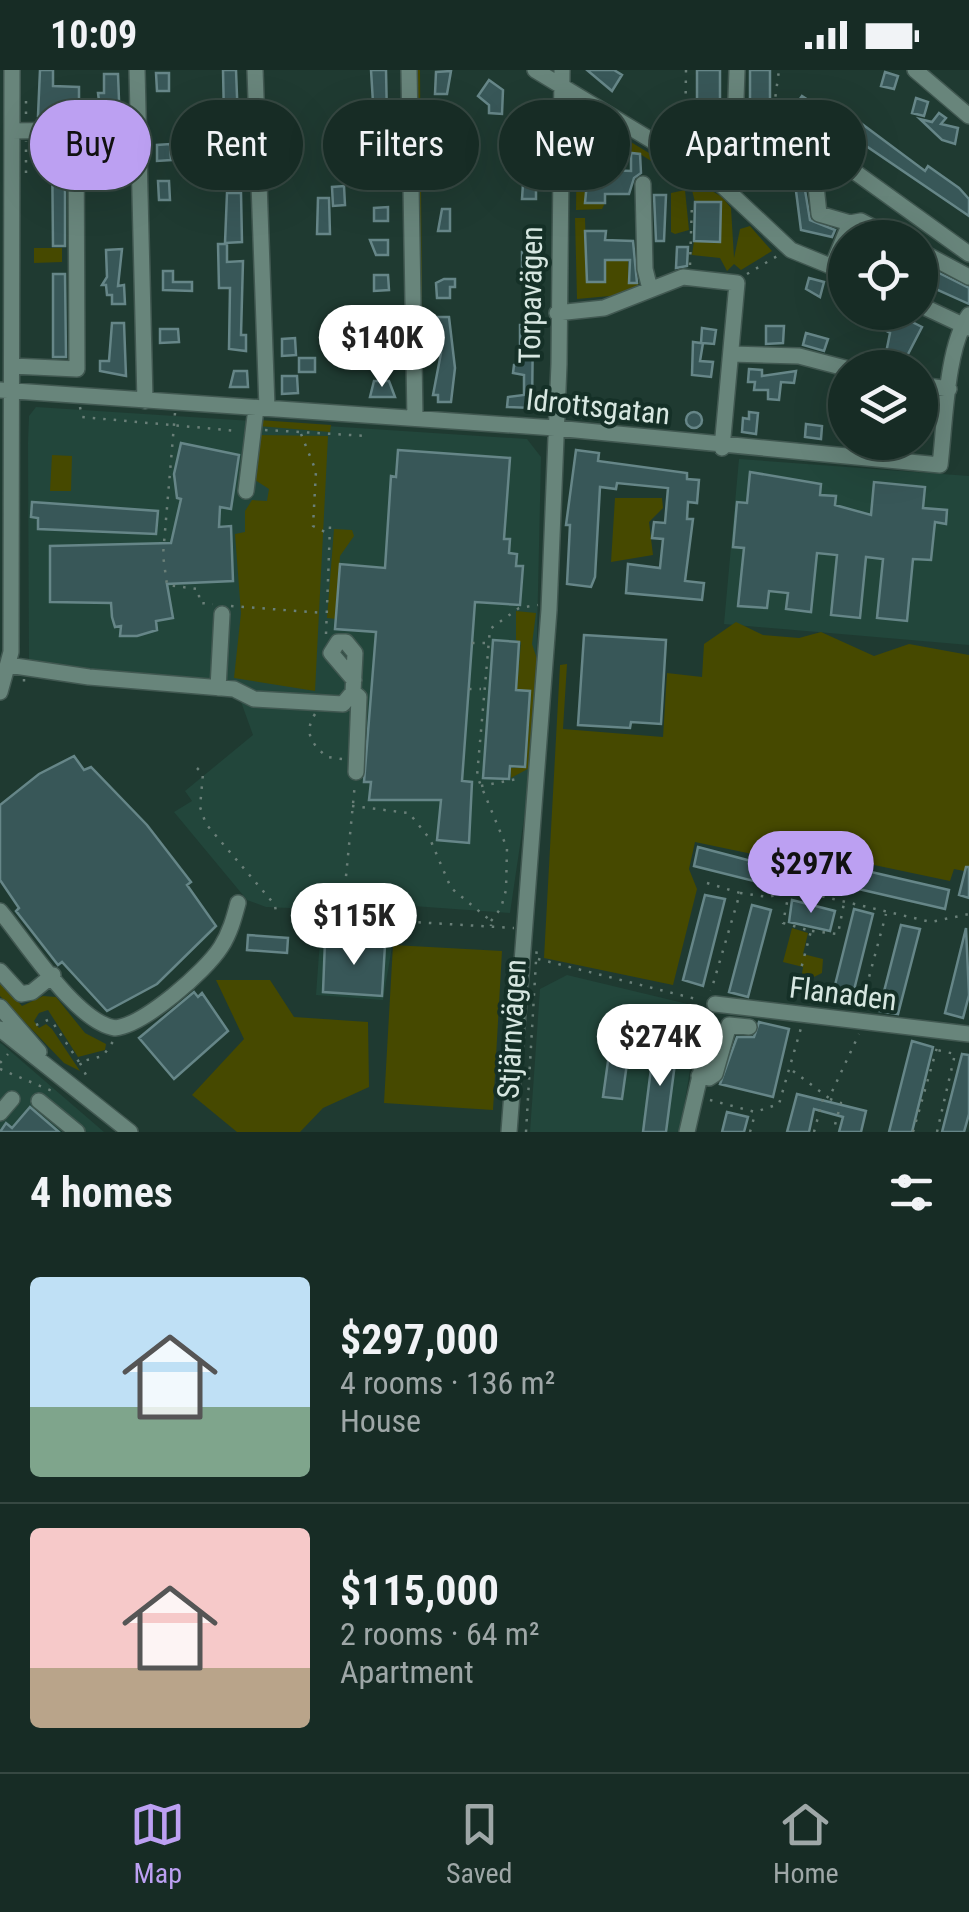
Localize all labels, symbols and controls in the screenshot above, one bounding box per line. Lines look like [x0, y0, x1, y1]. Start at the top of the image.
text: 10:09 [50, 13, 137, 57]
chip: Buy [30, 100, 151, 190]
chip: Rent [171, 100, 303, 190]
chip: Filters [323, 100, 479, 190]
chip: New [499, 100, 630, 190]
chip: Apartment [650, 100, 866, 190]
map controls [828, 220, 938, 460]
button: locate [828, 220, 938, 330]
street label: Torpavägen [512, 226, 549, 364]
pin: $140K [312, 305, 452, 390]
text: $140K [341, 318, 423, 356]
button: layers [828, 350, 938, 460]
street label: Idrottsgatan [524, 382, 672, 431]
pin: $297K [741, 831, 881, 916]
text: $297K [770, 844, 852, 882]
pin: $115K [284, 883, 424, 968]
text: $115K [313, 896, 395, 934]
street label: Stjärnvägen [490, 958, 533, 1100]
street label: Flanaden [787, 970, 899, 1017]
pin: $274K [590, 1004, 730, 1089]
text: $274K [619, 1017, 701, 1055]
icon: filters [884, 1165, 939, 1220]
text: 4 homes [30, 1168, 173, 1217]
text: $297,000 [340, 1315, 499, 1364]
icon: home [110, 1317, 230, 1437]
text: 4 rooms · 136 m² [340, 1364, 555, 1402]
text: House [340, 1402, 421, 1440]
text: $115,000 [340, 1566, 499, 1615]
icon: home [110, 1568, 230, 1688]
text: 2 rooms · 64 m² [340, 1615, 539, 1653]
text: Apartment [340, 1653, 474, 1691]
tab: Map [130, 1797, 185, 1890]
tab: Saved [446, 1797, 512, 1890]
tab: Home [773, 1797, 839, 1890]

